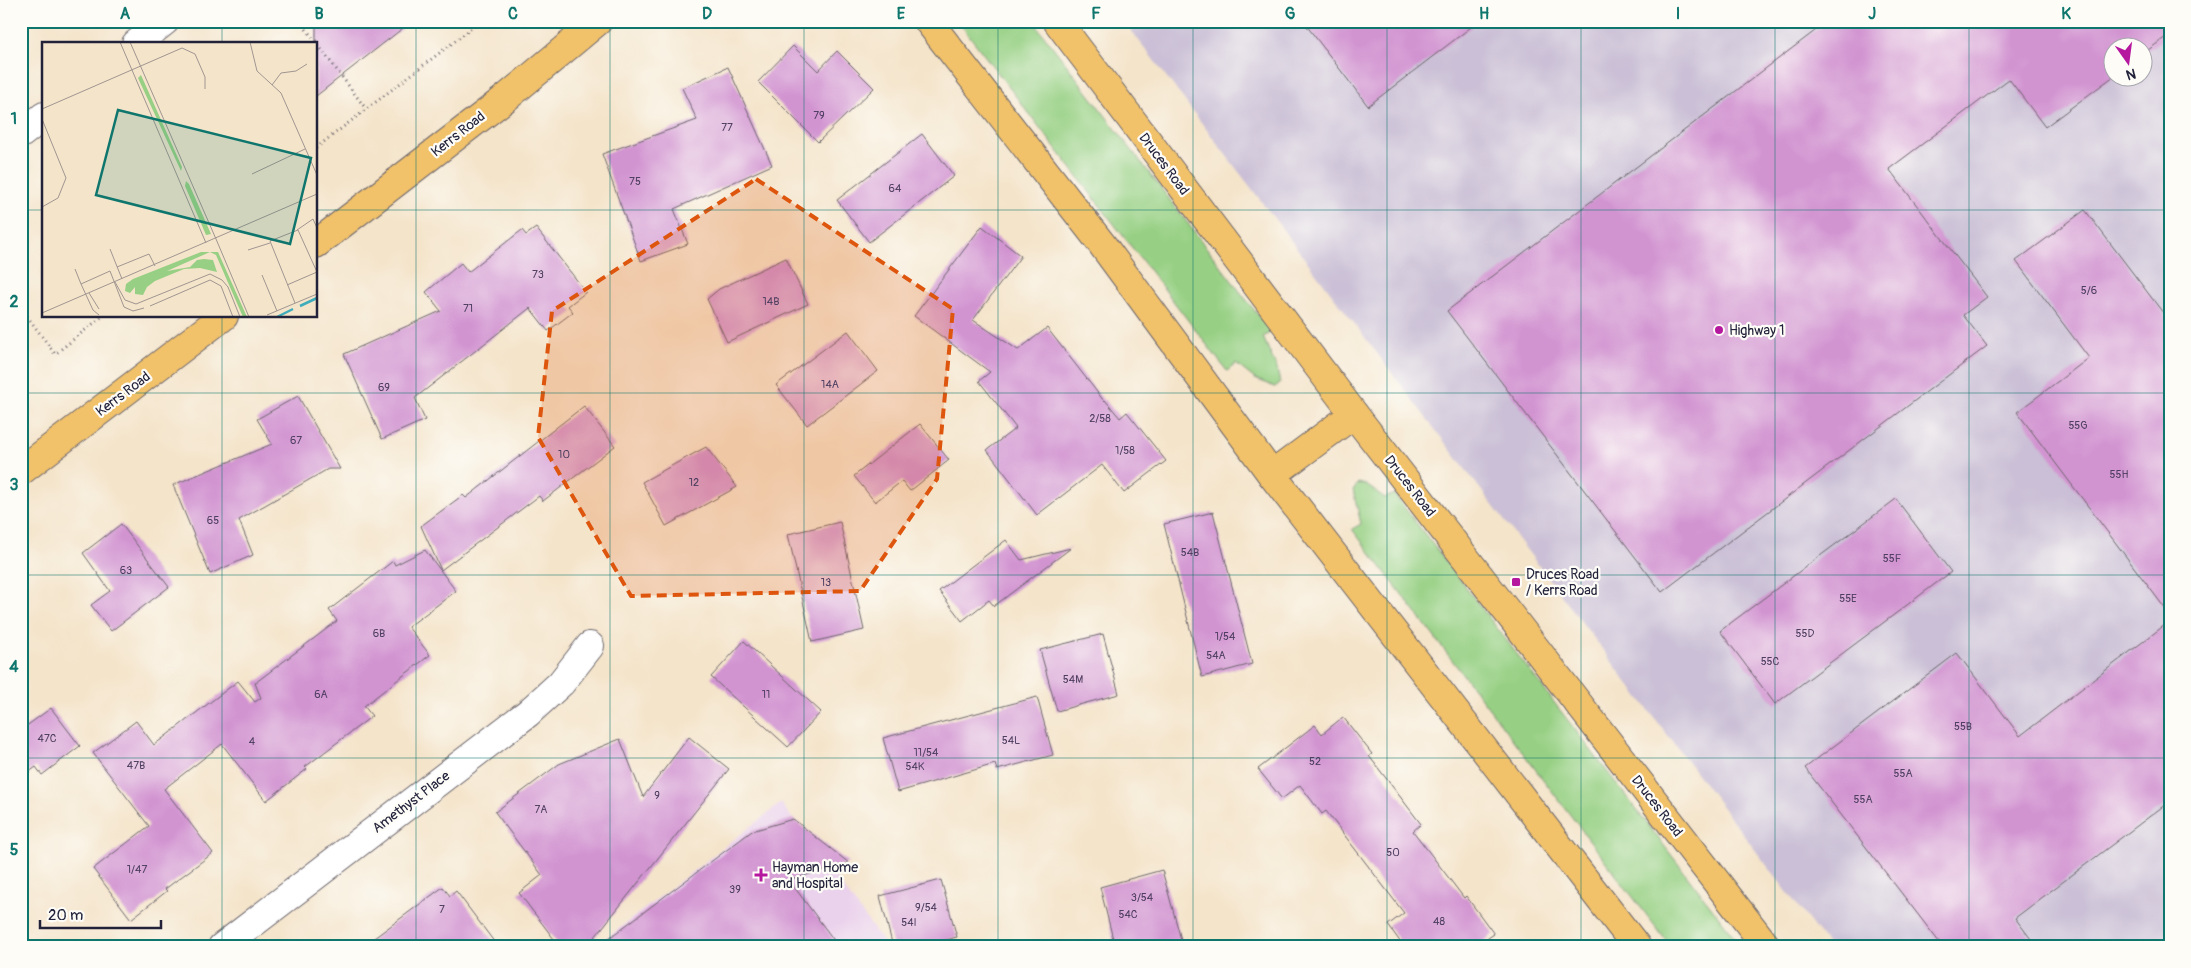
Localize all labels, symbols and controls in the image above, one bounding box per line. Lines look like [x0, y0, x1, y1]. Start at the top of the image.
text: A [120, 4, 131, 24]
text: B [314, 4, 324, 24]
text: C [508, 4, 518, 24]
text: D [702, 4, 712, 24]
text: E [897, 4, 906, 24]
text: F [1091, 4, 1101, 24]
text: G [1285, 4, 1296, 24]
text: H [1479, 4, 1489, 24]
text: I [1676, 4, 1680, 24]
text: J [1868, 4, 1876, 24]
text: K [2061, 4, 2071, 24]
north arrow [2104, 38, 2154, 88]
inset map [42, 42, 318, 318]
text: N [2124, 65, 2138, 84]
street label: Kerrs Road [428, 108, 488, 160]
text: 1 [11, 109, 17, 129]
house number: 79 [813, 109, 825, 122]
house number: 77 [721, 121, 733, 134]
street label: Druces Road [1135, 130, 1193, 198]
house number: 75 [629, 175, 641, 188]
house number: 64 [889, 182, 902, 195]
house number: 73 [532, 268, 544, 281]
house number: 5/6 [2081, 284, 2097, 297]
text: 2 [10, 292, 19, 312]
house number: 14B [763, 295, 779, 308]
house number: 71 [463, 302, 473, 315]
place label: Highway 1 [1729, 322, 1785, 339]
marker: Highway 1 [1713, 324, 1725, 336]
street label: Kerrs Road [92, 368, 154, 420]
house number: 14A [821, 378, 839, 391]
house number: 69 [378, 381, 390, 394]
house number: 2/58 [1089, 412, 1111, 425]
house number: 55G [2068, 419, 2088, 432]
house number: 67 [290, 434, 302, 447]
house number: 1/58 [1115, 444, 1135, 457]
house number: 10 [558, 448, 570, 461]
street label: Druces Road [1381, 452, 1439, 520]
house number: 55H [2110, 468, 2128, 481]
text: 3 [10, 475, 19, 495]
house number: 12 [689, 476, 699, 489]
house number: 65 [207, 514, 219, 527]
house number: 54B [1181, 546, 1199, 559]
house number: 55F [1883, 552, 1902, 565]
house number: 63 [120, 564, 132, 577]
place label: Druces Road / Kerrs Road [1526, 566, 1599, 599]
house number: 13 [821, 576, 831, 589]
marker: Druces Road / Kerrs Road [1510, 576, 1522, 588]
house number: 55E [1839, 592, 1857, 605]
house number: 6B [373, 627, 385, 640]
house number: 55D [1796, 627, 1815, 640]
house number: 1/54 [1215, 630, 1236, 643]
house number: 54A [1206, 649, 1226, 662]
house number: 55C [1761, 655, 1780, 668]
text: 4 [9, 657, 19, 677]
house number: 54M [1063, 673, 1083, 686]
house number: 6A [314, 688, 328, 701]
house number: 11 [762, 688, 770, 701]
house number: 55B [1954, 720, 1972, 733]
house number: 47C [38, 732, 57, 745]
house number: 54L [1002, 734, 1020, 747]
house number: 4 [249, 735, 256, 748]
house number: 11/54 [914, 746, 939, 759]
house number: 52 [1309, 755, 1321, 768]
house number: 47B [127, 759, 145, 772]
house number: 54K [906, 760, 925, 773]
street label: Amethyst Place [369, 767, 453, 837]
house number: 55A [1893, 767, 1913, 780]
street label: Druces Road [1628, 772, 1686, 840]
house number: 9 [654, 789, 660, 802]
house number: 55A [1853, 793, 1873, 806]
house number: 7A [535, 803, 547, 816]
text: 5 [10, 840, 19, 860]
house number: 50 [1386, 846, 1400, 859]
place label: Hayman Home and Hospital [772, 859, 858, 892]
house number: 1/47 [127, 863, 147, 876]
marker: Hayman Home and Hospital [754, 868, 768, 882]
house number: 39 [729, 883, 741, 896]
house number: 3/54 [1131, 891, 1154, 904]
scale bar [40, 898, 161, 930]
house number: 9/54 [915, 901, 938, 914]
house number: 7 [439, 903, 445, 916]
text: 20 m [48, 906, 83, 925]
house number: 54C [1118, 908, 1138, 921]
house number: 48 [1433, 915, 1445, 928]
house number: 54I [901, 916, 917, 929]

